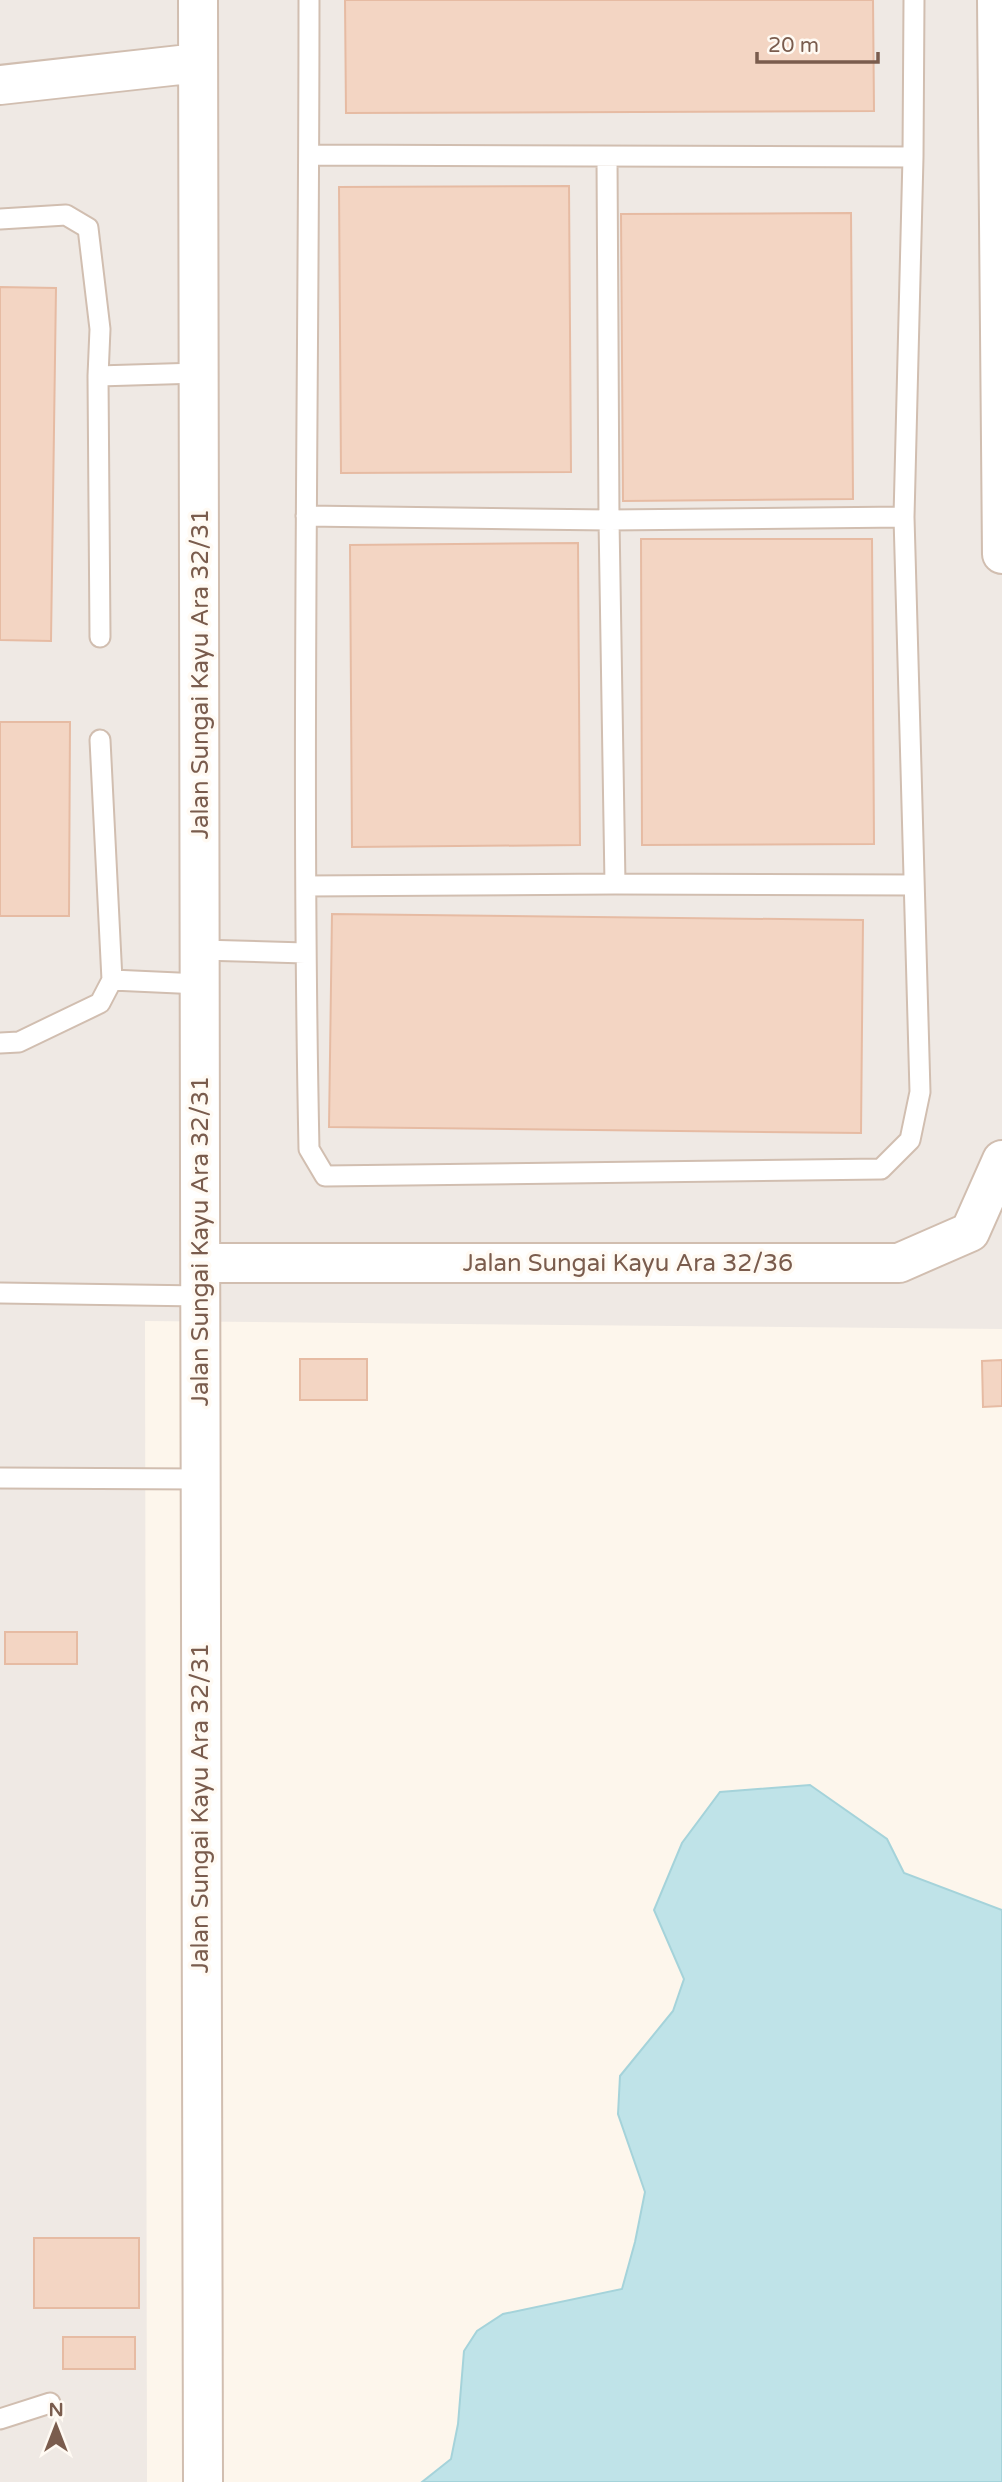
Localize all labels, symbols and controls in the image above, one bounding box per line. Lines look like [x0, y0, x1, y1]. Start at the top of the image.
scale bar [757, 21, 878, 65]
text: 20 m [768, 33, 819, 58]
street label: Jalan Sungai Kayu Ara 32/31 [186, 509, 215, 839]
street label: Jalan Sungai Kayu Ara 32/31 [186, 1076, 215, 1406]
street label: Jalan Sungai Kayu Ara 32/36 [463, 1249, 793, 1278]
street label: Jalan Sungai Kayu Ara 32/31 [186, 1643, 215, 1973]
north arrow [21, 2391, 91, 2461]
text: N [48, 2399, 64, 2421]

